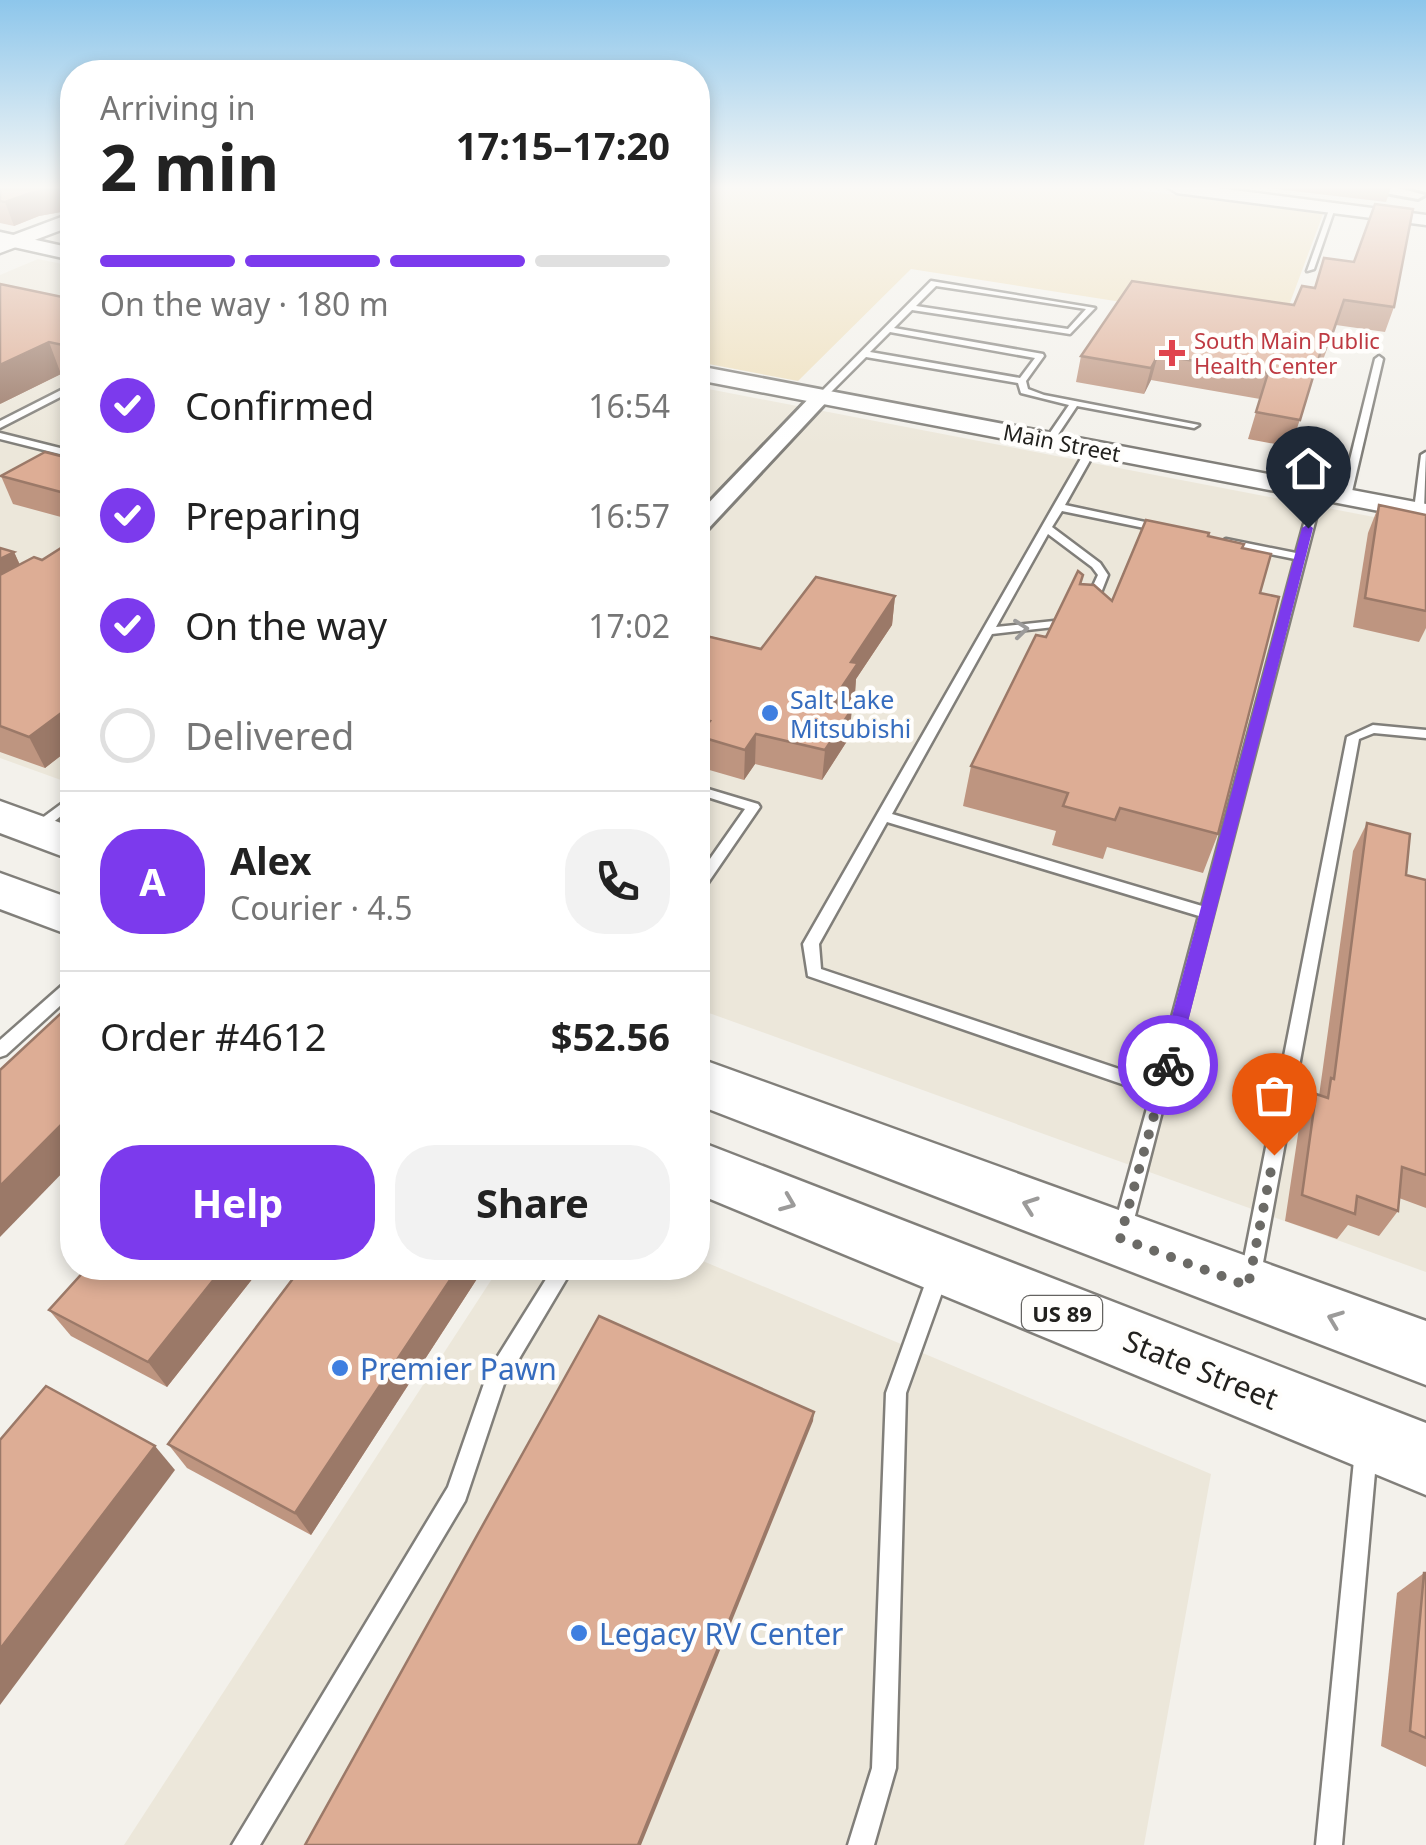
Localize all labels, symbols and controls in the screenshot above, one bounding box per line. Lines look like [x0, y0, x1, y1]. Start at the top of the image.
text: Arriving in [100, 86, 255, 129]
text: 17:15–17:20 [456, 119, 670, 171]
text: 2 min [100, 122, 279, 210]
text: On the way · 180 m [100, 282, 389, 325]
place label: South Main Public Health Center [1194, 325, 1380, 380]
marker: South Main Public Health Center [1159, 340, 1185, 366]
icon: check [100, 378, 155, 433]
text: Confirmed [185, 379, 374, 431]
text: 16:54 [588, 384, 670, 427]
street label: Main Street [1001, 416, 1123, 468]
pin [1266, 426, 1351, 529]
icon: home [1281, 441, 1336, 496]
icon: check [100, 488, 155, 543]
text: Preparing [185, 489, 361, 541]
text: 16:57 [588, 494, 670, 537]
icon: check [100, 598, 155, 653]
text: On the way [185, 599, 387, 651]
text: 17:02 [588, 604, 670, 647]
one-way arrow [1014, 618, 1030, 640]
place label: Salt Lake Mitsubishi [790, 682, 911, 745]
marker: Salt Lake Mitsubishi [759, 702, 781, 724]
text: Delivered [185, 709, 354, 761]
button: phone [565, 829, 670, 934]
text: Alex [230, 834, 312, 886]
text: A [139, 855, 166, 907]
text: Courier · 4.5 [230, 886, 413, 929]
text: Order #4612 [100, 1010, 326, 1062]
text: $52.56 [551, 1010, 670, 1062]
courier [1118, 1015, 1218, 1115]
icon: bike [1141, 1038, 1196, 1093]
pin [1232, 1053, 1317, 1156]
icon: bag [1247, 1068, 1302, 1123]
button: Help [100, 1145, 375, 1260]
button: Share [395, 1145, 670, 1260]
one-way arrow [778, 1192, 796, 1212]
one-way arrow [1023, 1196, 1040, 1217]
road number: US 89 [1022, 1296, 1102, 1330]
one-way arrow [1327, 1310, 1344, 1331]
street label: State Street [1118, 1319, 1285, 1419]
place label: Premier Pawn [360, 1348, 557, 1389]
marker: Premier Pawn [329, 1357, 351, 1379]
place label: Legacy RV Center [599, 1613, 843, 1654]
marker: Legacy RV Center [568, 1622, 590, 1644]

